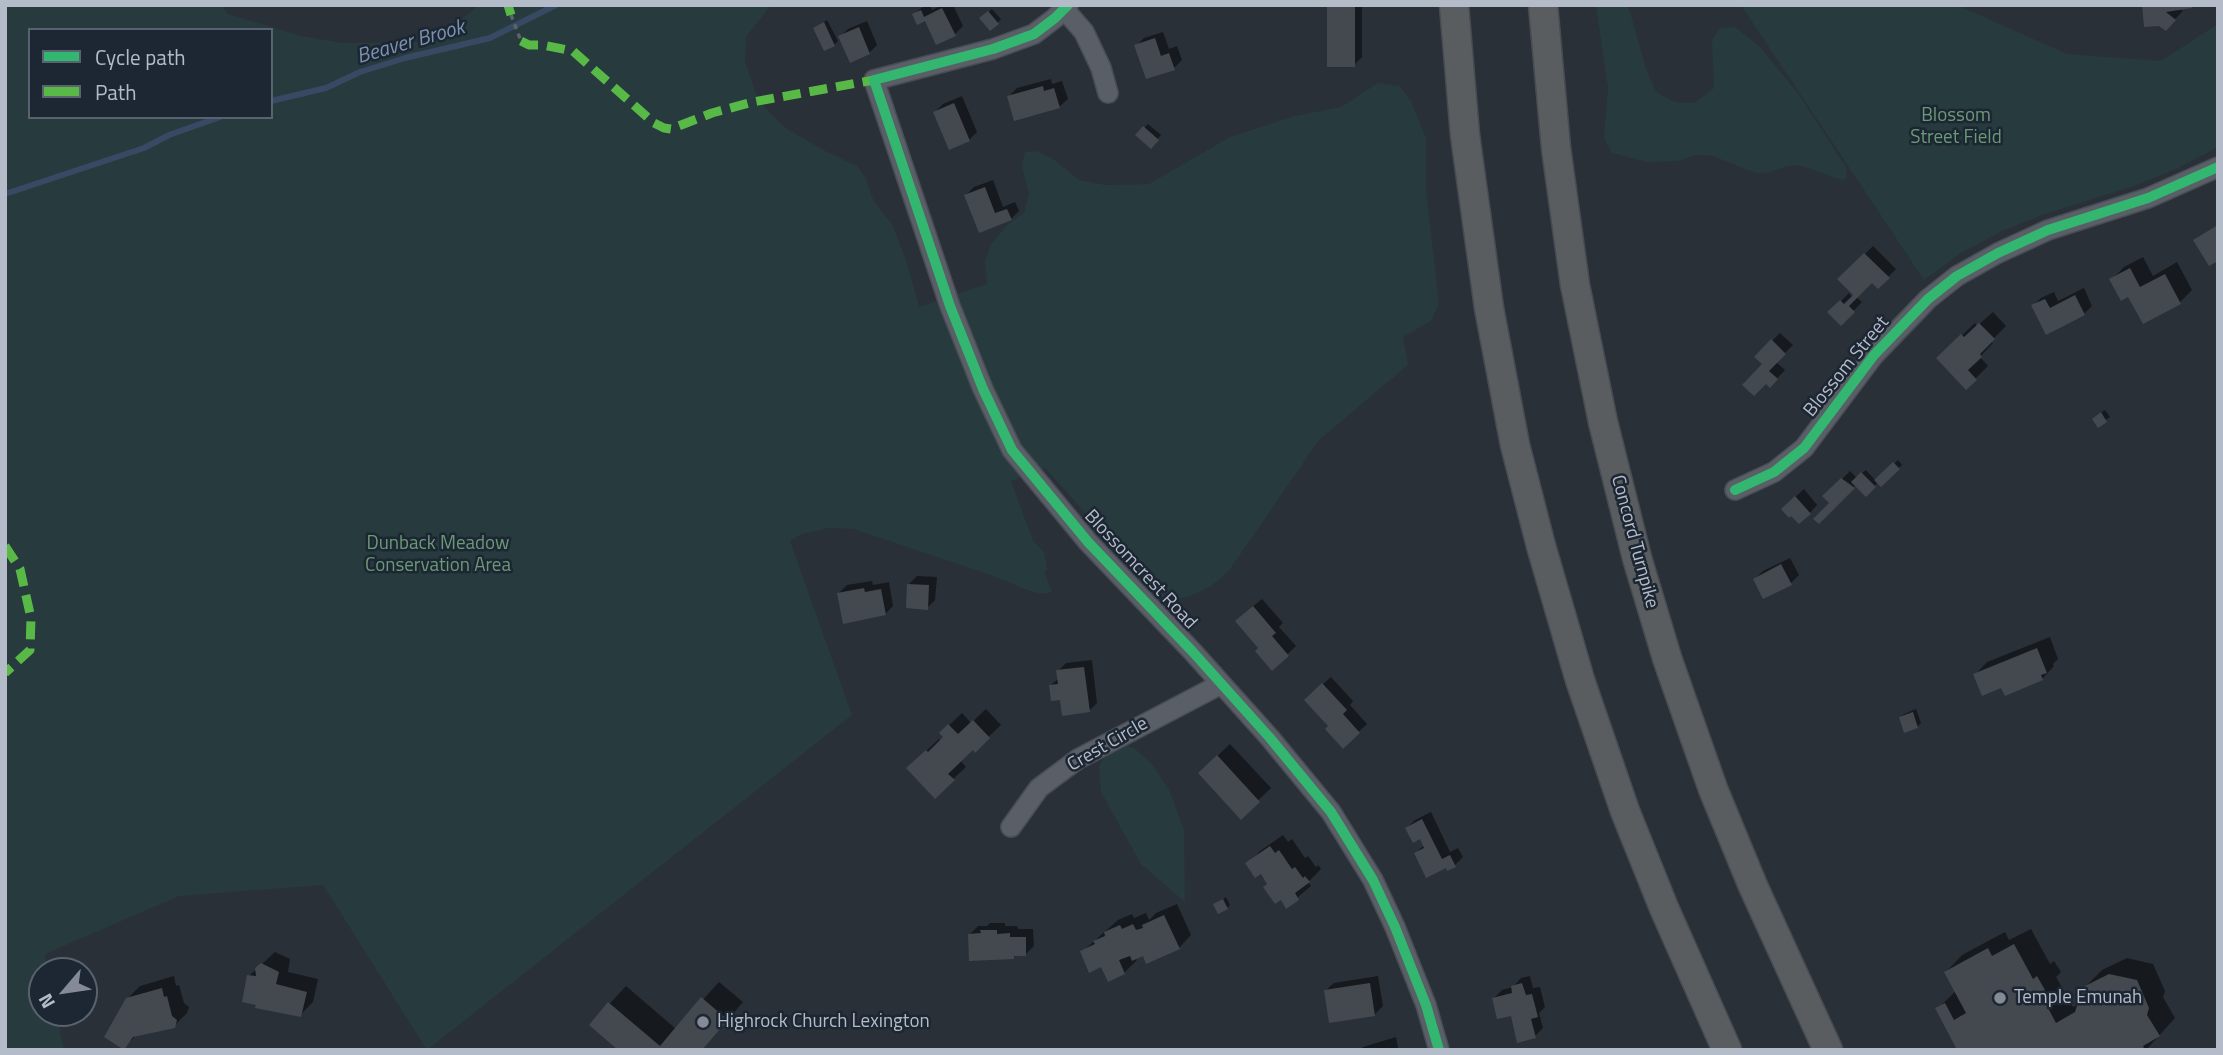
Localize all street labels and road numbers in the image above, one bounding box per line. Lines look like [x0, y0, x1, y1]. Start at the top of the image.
street label: Blossom Street [1799, 312, 1895, 422]
street label: Concord Turnpike [1605, 473, 1663, 611]
street label: Blossomcrest Road [1079, 506, 1201, 634]
street label: Crest Circle [1064, 713, 1152, 777]

